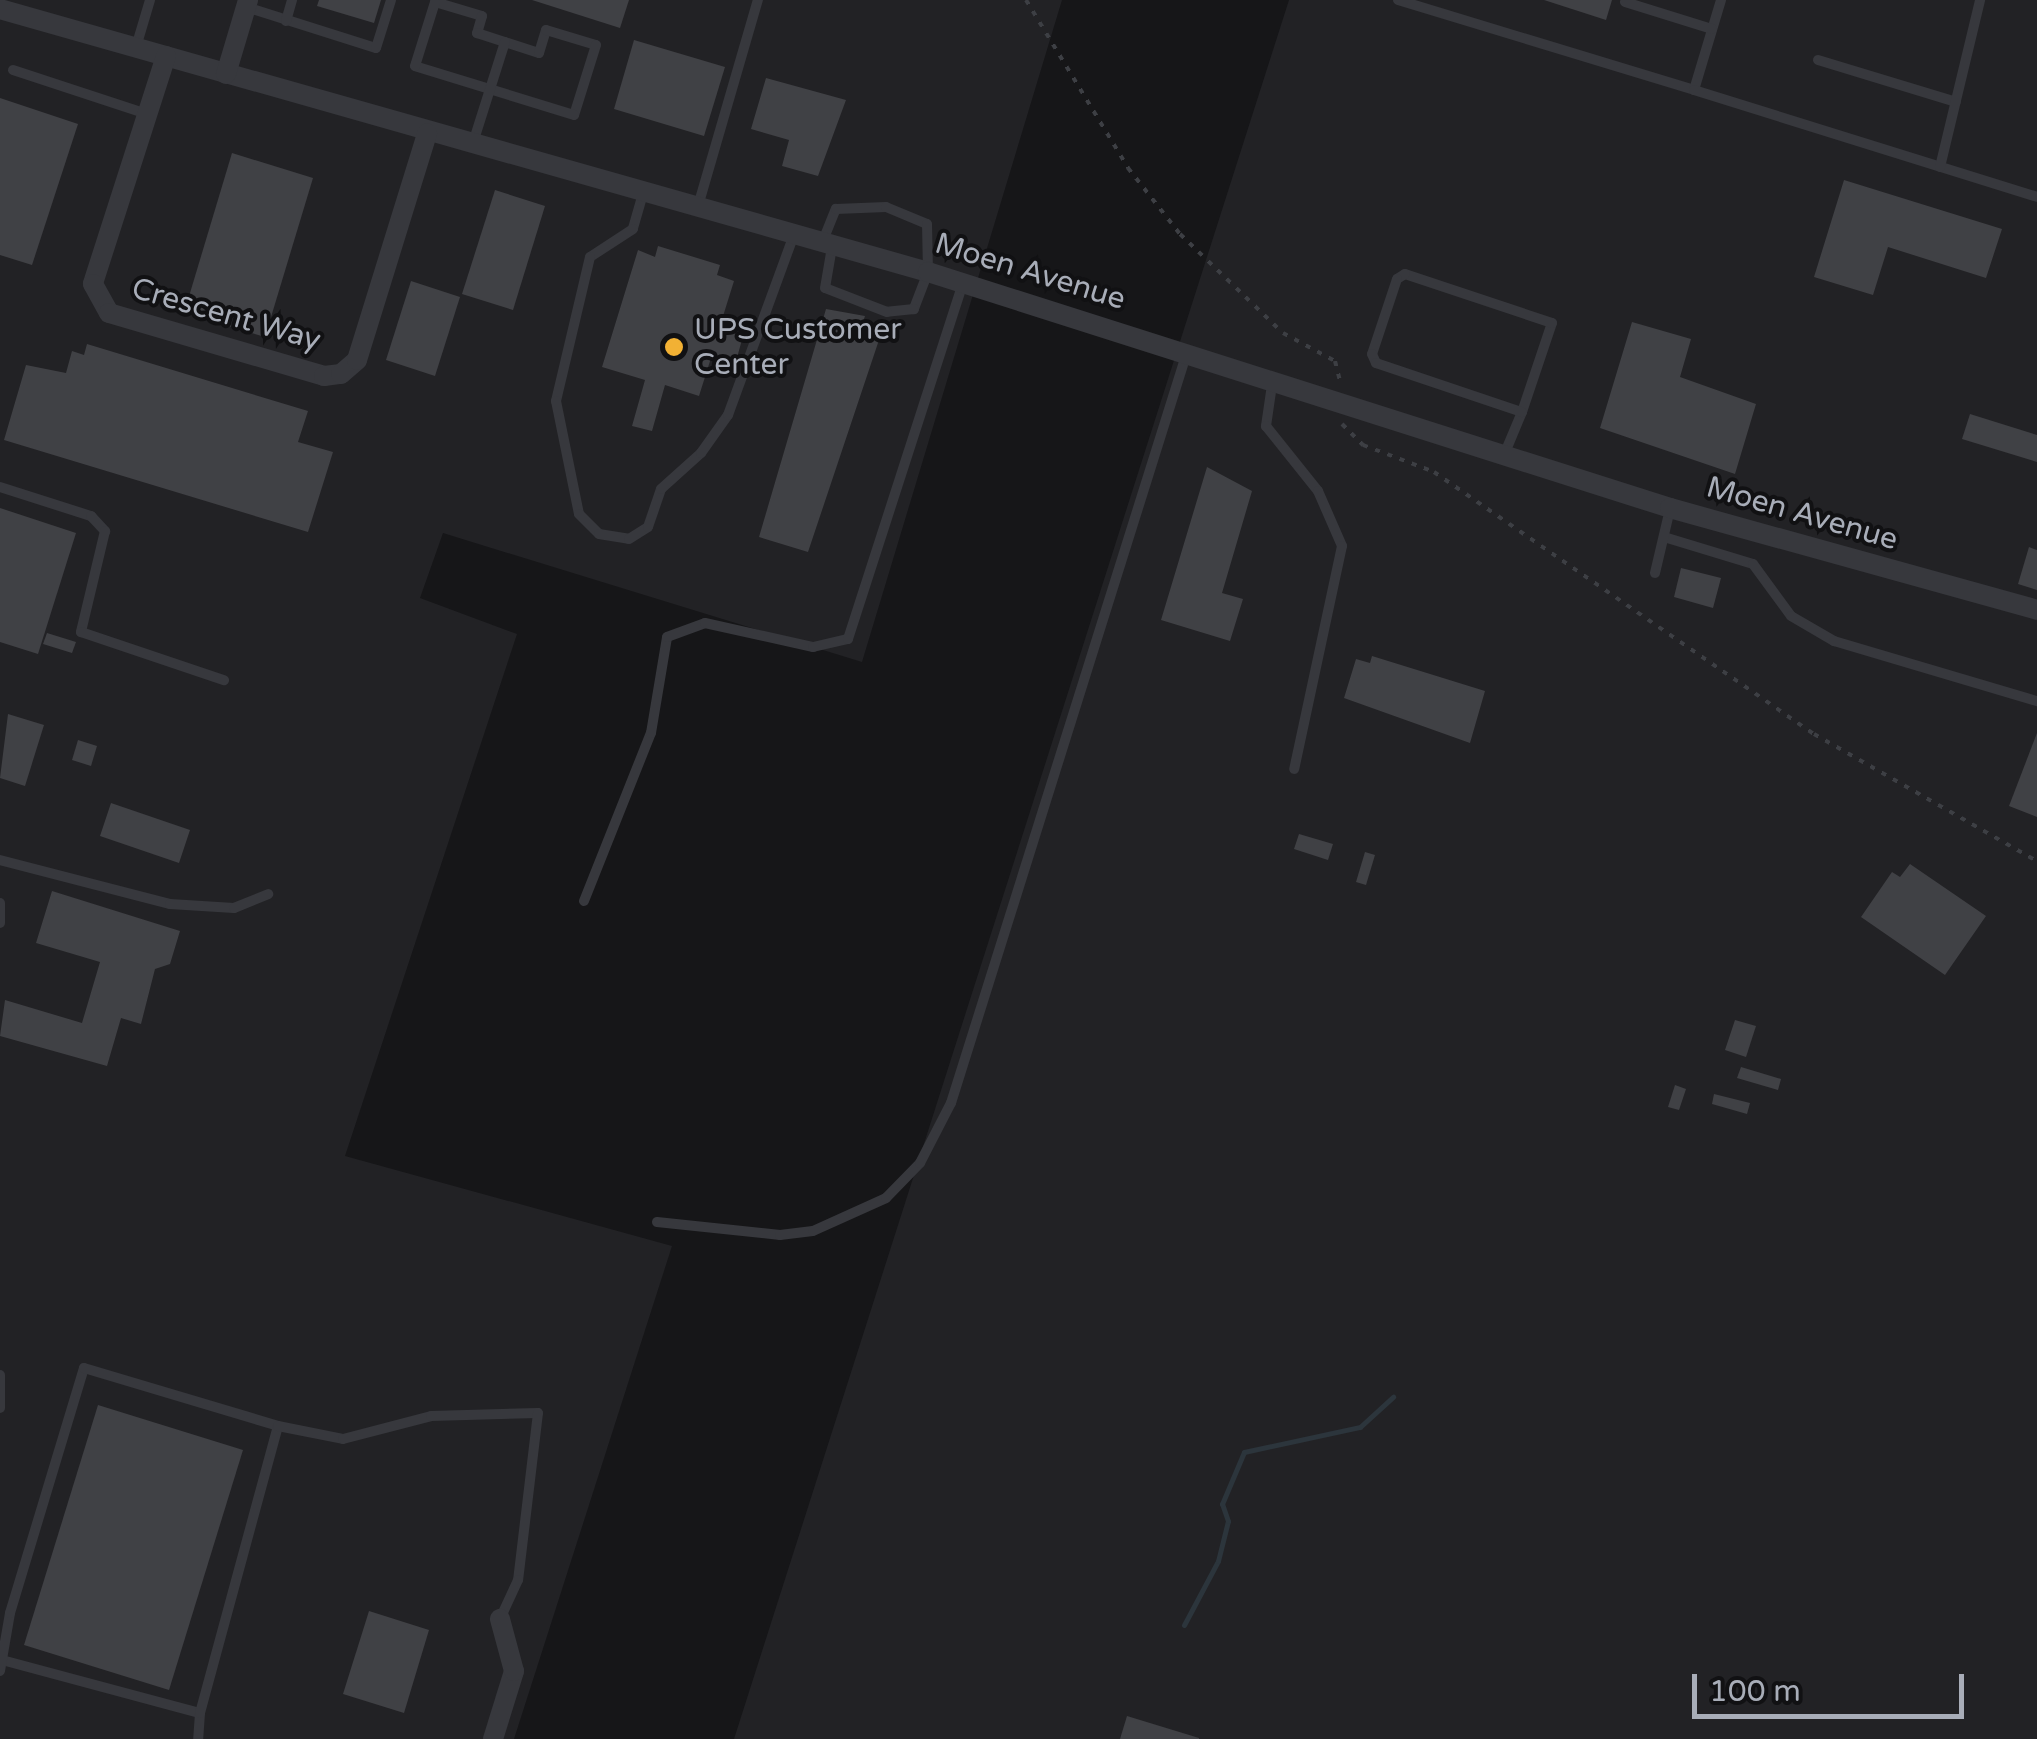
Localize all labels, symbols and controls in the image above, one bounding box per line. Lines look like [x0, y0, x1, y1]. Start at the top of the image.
street label: Moen Avenue [930, 226, 1130, 318]
street label: Crescent Way [127, 271, 325, 359]
place label: UPS Customer Center [694, 312, 902, 382]
marker: UPS Customer Center [663, 336, 685, 358]
street label: Moen Avenue [1702, 470, 1902, 558]
scale bar [1697, 1654, 1970, 1716]
text: 100 m [1709, 1673, 1801, 1710]

